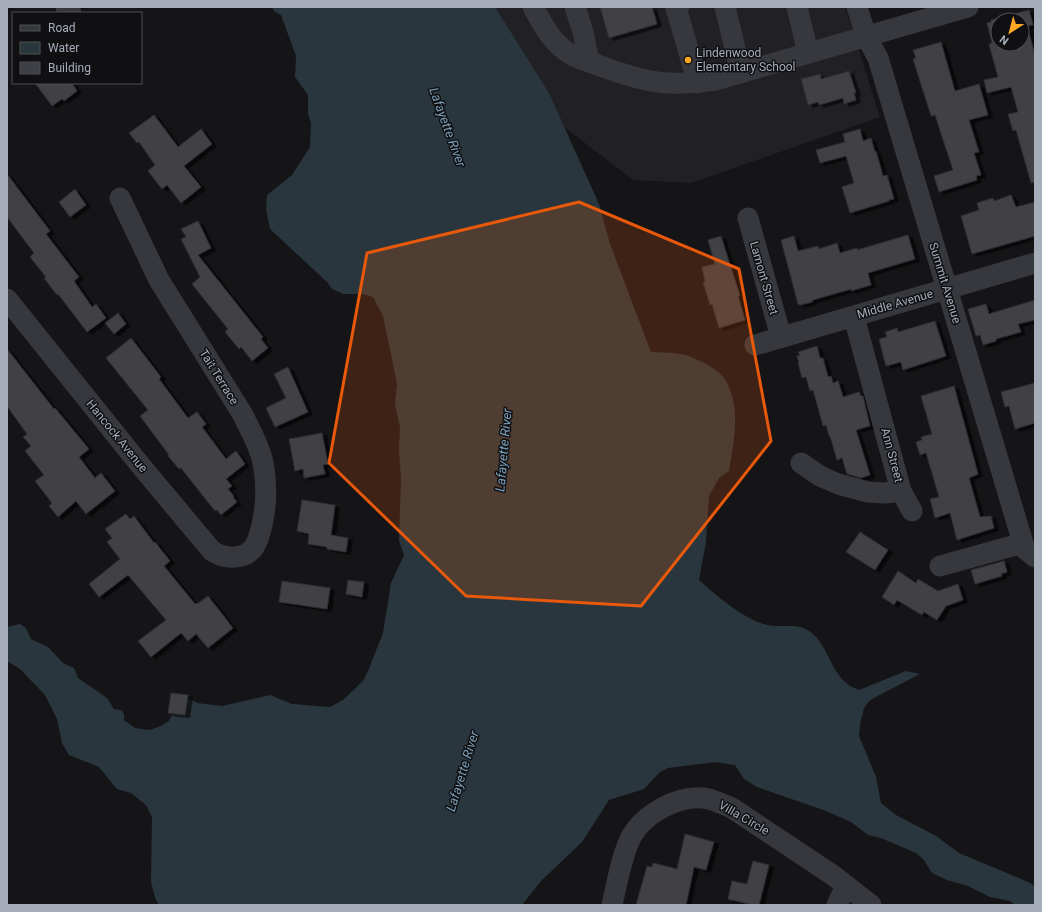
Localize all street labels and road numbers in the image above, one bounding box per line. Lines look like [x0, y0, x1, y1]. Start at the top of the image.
street label: Lamont Street [747, 240, 781, 316]
street label: Summit Avenue [926, 241, 964, 325]
street label: Middle Avenue [855, 286, 935, 322]
street label: Tait Terrace [196, 347, 242, 407]
street label: Hancock Avenue [83, 397, 151, 475]
street label: Ann Street [878, 426, 906, 484]
street label: Villa Circle [716, 798, 772, 838]

